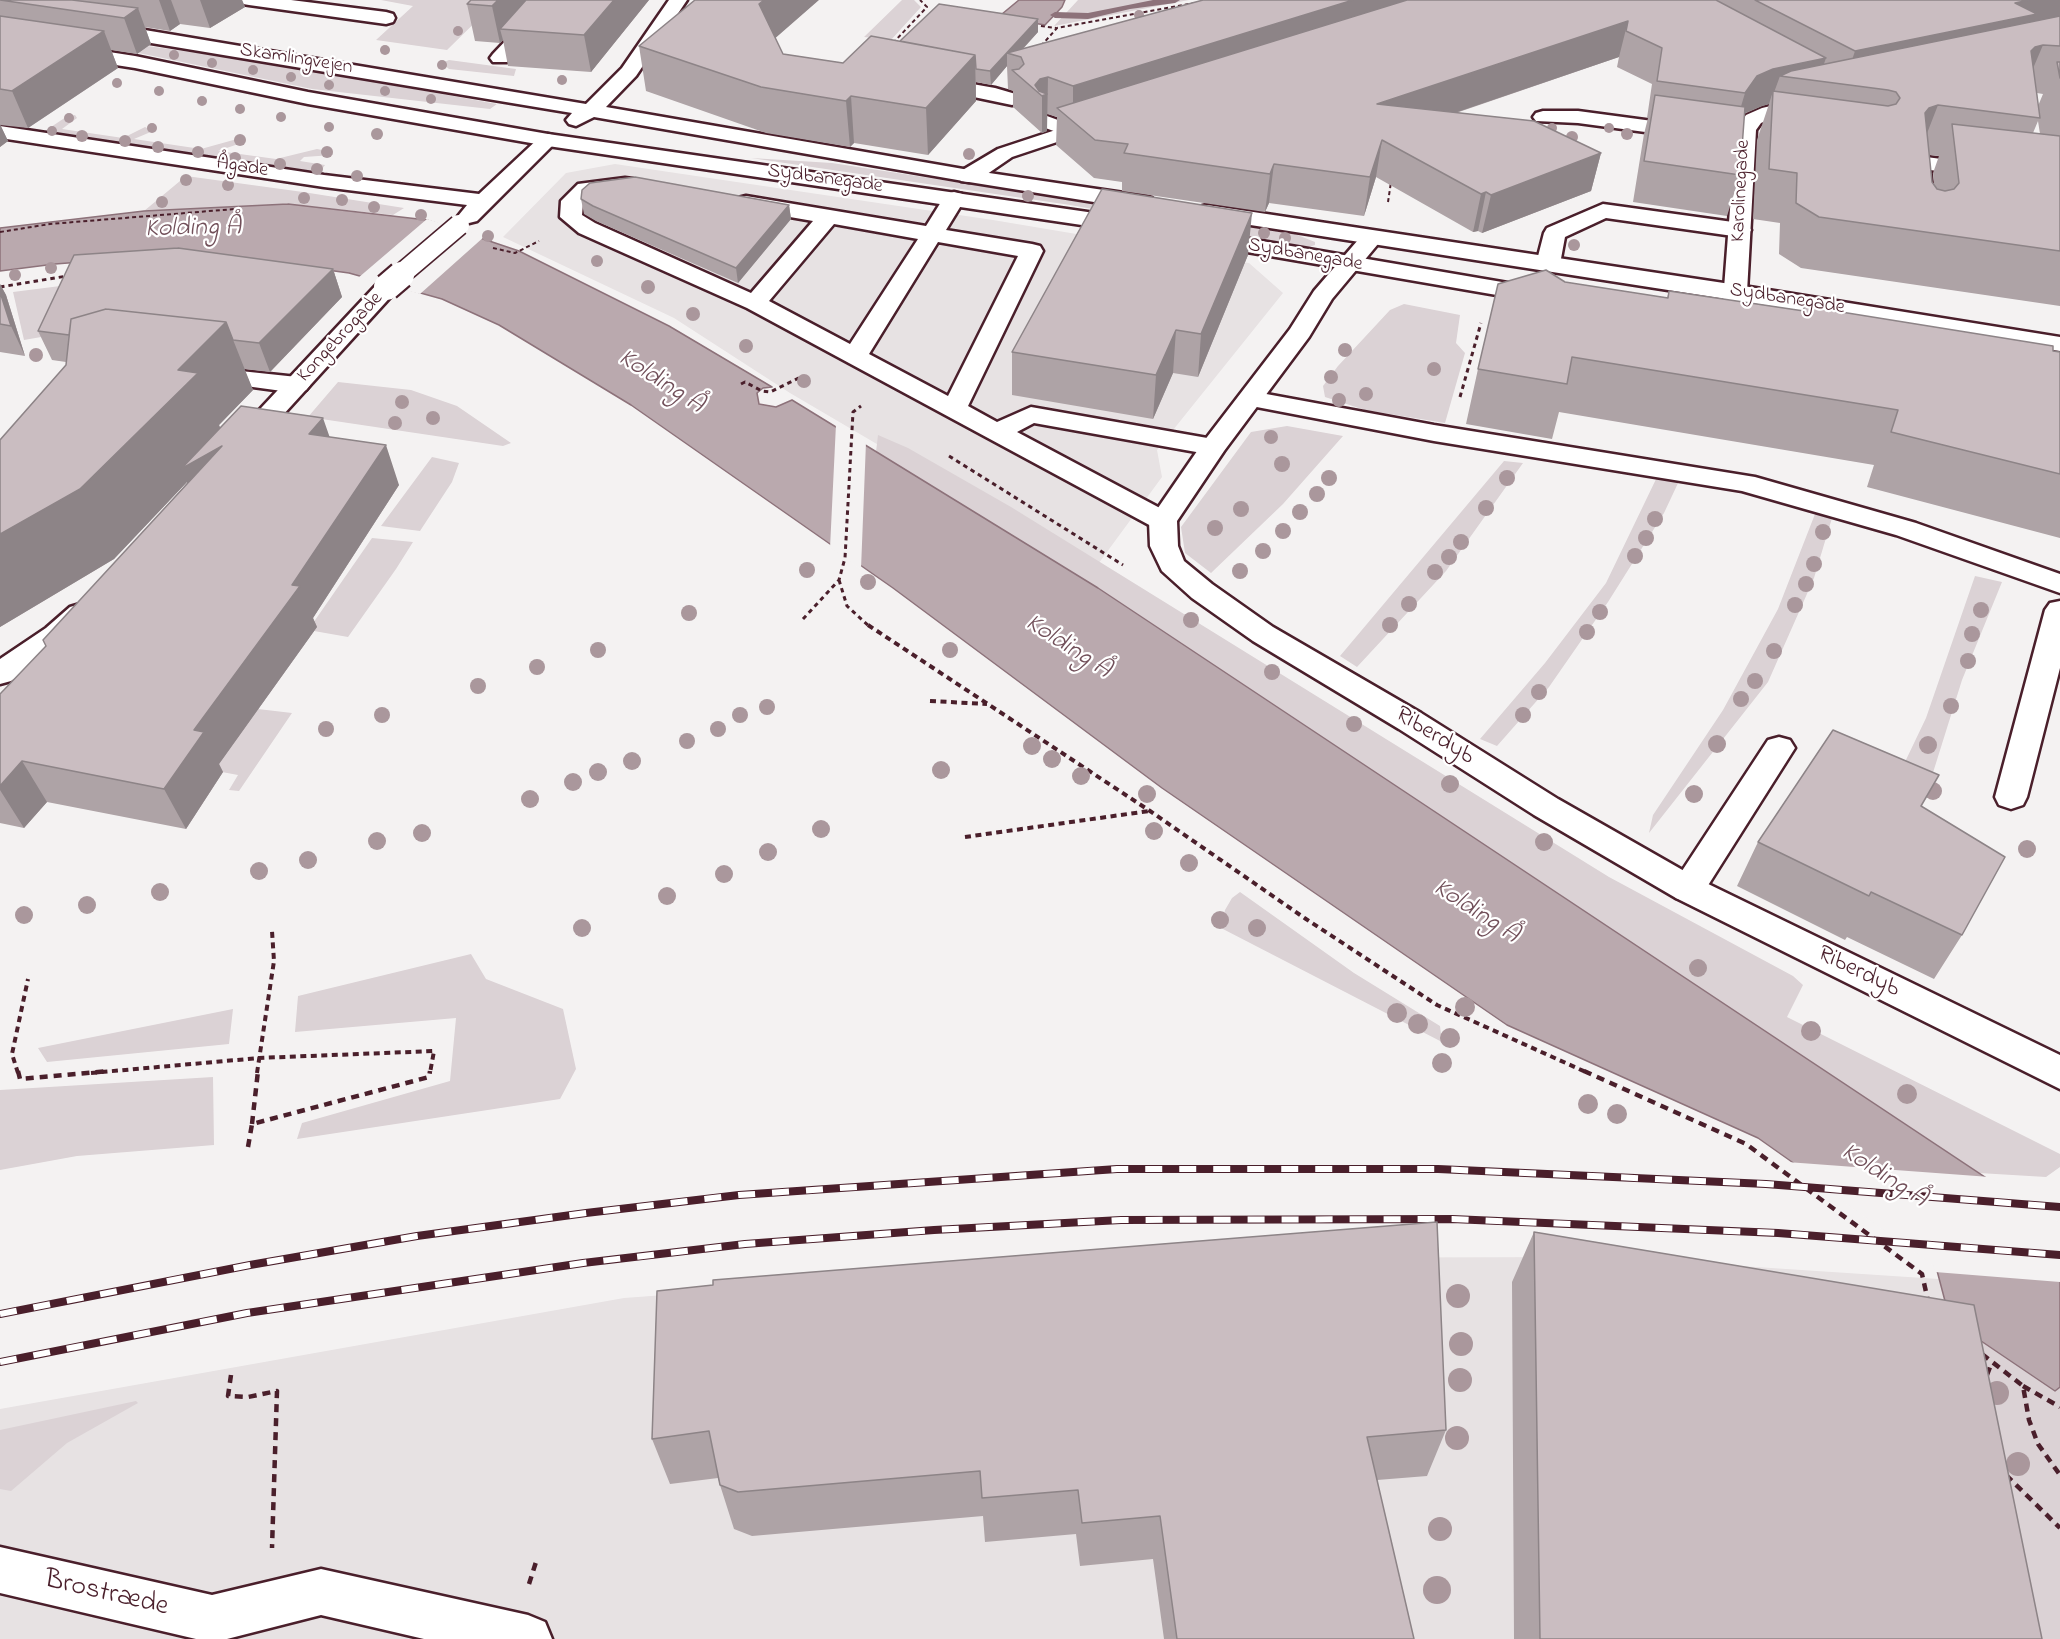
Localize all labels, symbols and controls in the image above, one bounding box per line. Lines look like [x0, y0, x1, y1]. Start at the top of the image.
street label: Skamlingvejen [238, 39, 354, 81]
street label: Karolinegade [1727, 139, 1757, 243]
street label: Ågade [214, 152, 270, 184]
street label: Sydbanegade [766, 160, 884, 200]
water label: Kolding Å [145, 214, 241, 246]
street label: Sydbanegade [1246, 234, 1364, 278]
street label: Sydbanegade [1728, 279, 1846, 321]
street label: Kongebrogade [293, 288, 389, 388]
water label: Kolding Å [611, 344, 709, 422]
water label: Kolding Å [1018, 609, 1116, 687]
street label: Riberdyb [1389, 701, 1479, 773]
water label: Kolding Å [1426, 874, 1524, 952]
street label: Riberdyb [1812, 941, 1904, 1005]
water label: Kolding Å [1834, 1138, 1932, 1216]
street label: Brostræde [41, 1564, 171, 1626]

